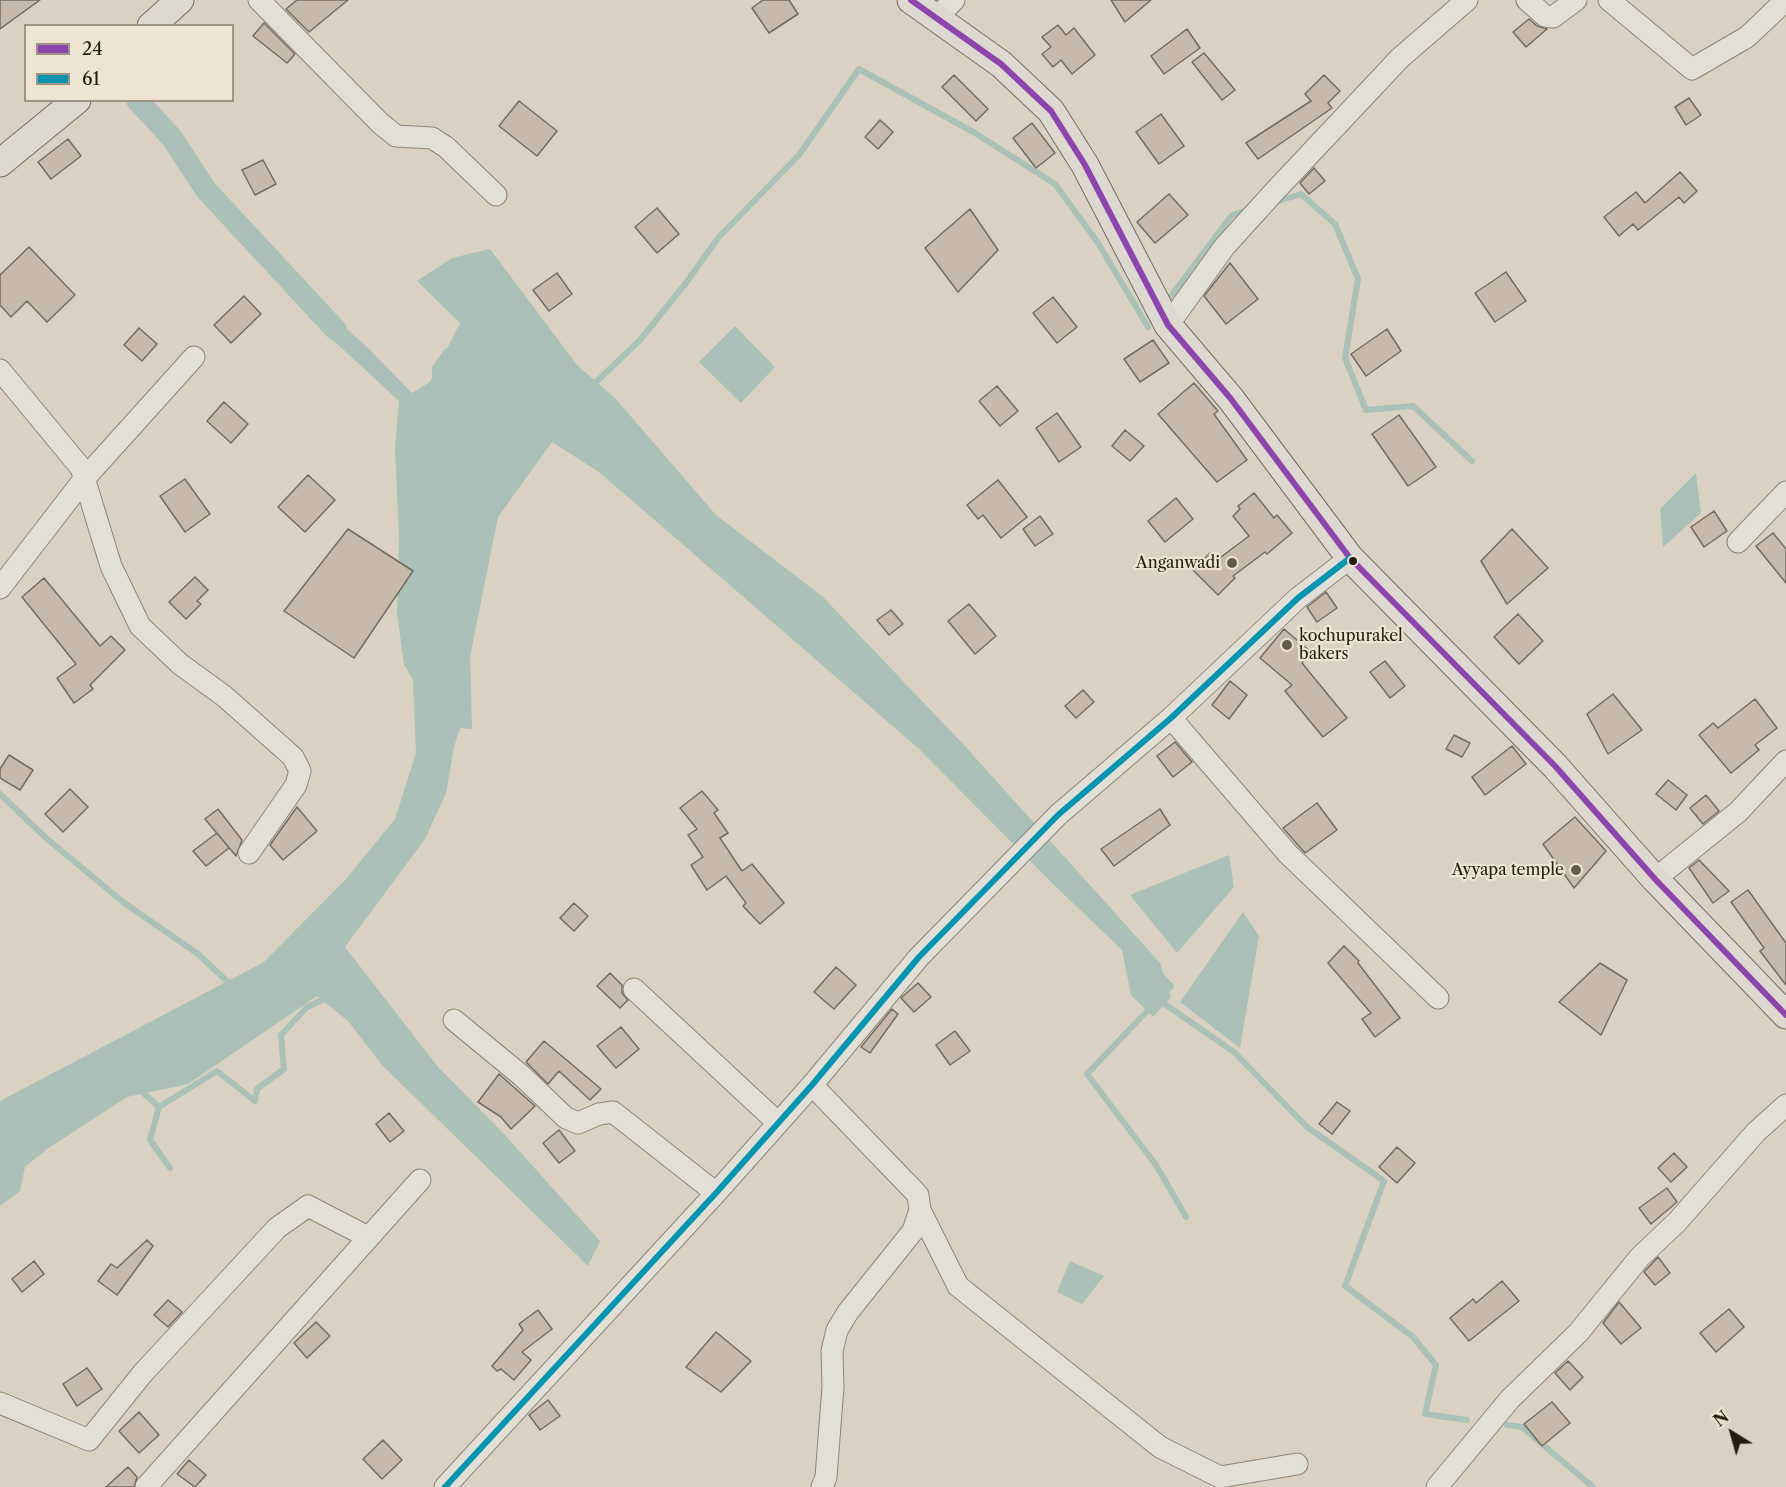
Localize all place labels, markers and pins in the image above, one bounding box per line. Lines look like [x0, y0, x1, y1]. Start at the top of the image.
place label: Anganwadi [1136, 553, 1220, 573]
unlabelled marker [1347, 555, 1359, 567]
marker: Anganwadi [1225, 556, 1239, 570]
place label: kochupurakel bakers [1299, 626, 1403, 664]
marker: kochupurakel bakers [1280, 638, 1294, 652]
place label: Ayyapa temple [1452, 860, 1564, 880]
marker: Ayyapa temple [1569, 863, 1583, 877]

